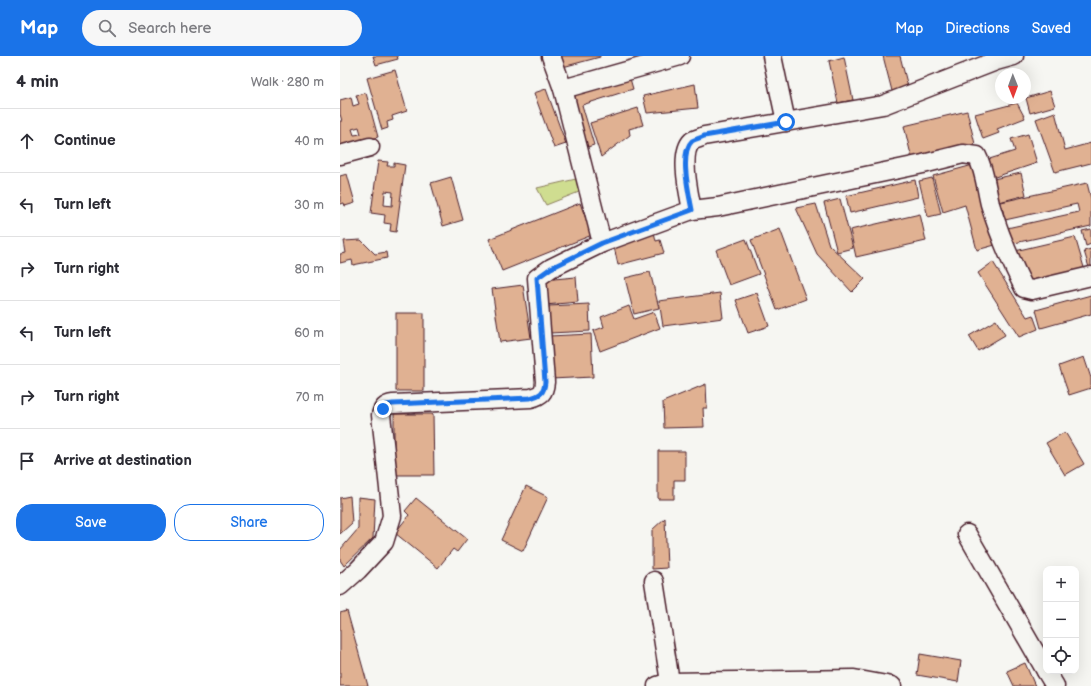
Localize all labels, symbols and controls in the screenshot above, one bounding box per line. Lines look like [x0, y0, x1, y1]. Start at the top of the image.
search box [82, 10, 362, 46]
text: Map [20, 17, 58, 40]
icon: search [96, 17, 118, 39]
text: Search here [128, 19, 211, 38]
text: Map [895, 20, 923, 37]
text: Directions [945, 20, 1010, 37]
text: Saved [1032, 20, 1071, 37]
north arrow [995, 68, 1031, 104]
text: 4 min [16, 72, 59, 92]
text: Walk · 280 m [251, 74, 324, 90]
route start [777, 113, 795, 131]
icon: ahead [16, 130, 38, 152]
text: Continue [54, 131, 116, 150]
text: 40 m [294, 133, 324, 149]
icon: left [16, 194, 38, 216]
text: Turn left [54, 195, 111, 214]
text: 30 m [294, 197, 324, 213]
icon: right [16, 258, 38, 280]
text: Turn right [54, 259, 119, 278]
text: 80 m [295, 261, 324, 277]
icon: left [16, 322, 38, 344]
text: Turn left [54, 323, 111, 342]
text: 60 m [294, 325, 324, 341]
icon: right [16, 386, 38, 408]
text: Turn right [54, 387, 119, 406]
text: 70 m [296, 389, 324, 405]
route end [374, 400, 392, 418]
icon: arrive [16, 450, 38, 472]
text: Arrive at destination [54, 451, 192, 470]
button: Save [16, 504, 166, 541]
button: Share [174, 504, 324, 541]
map controls [1043, 566, 1079, 674]
button: + [1043, 566, 1079, 602]
button: − [1043, 602, 1079, 638]
button: locate [1043, 638, 1079, 674]

